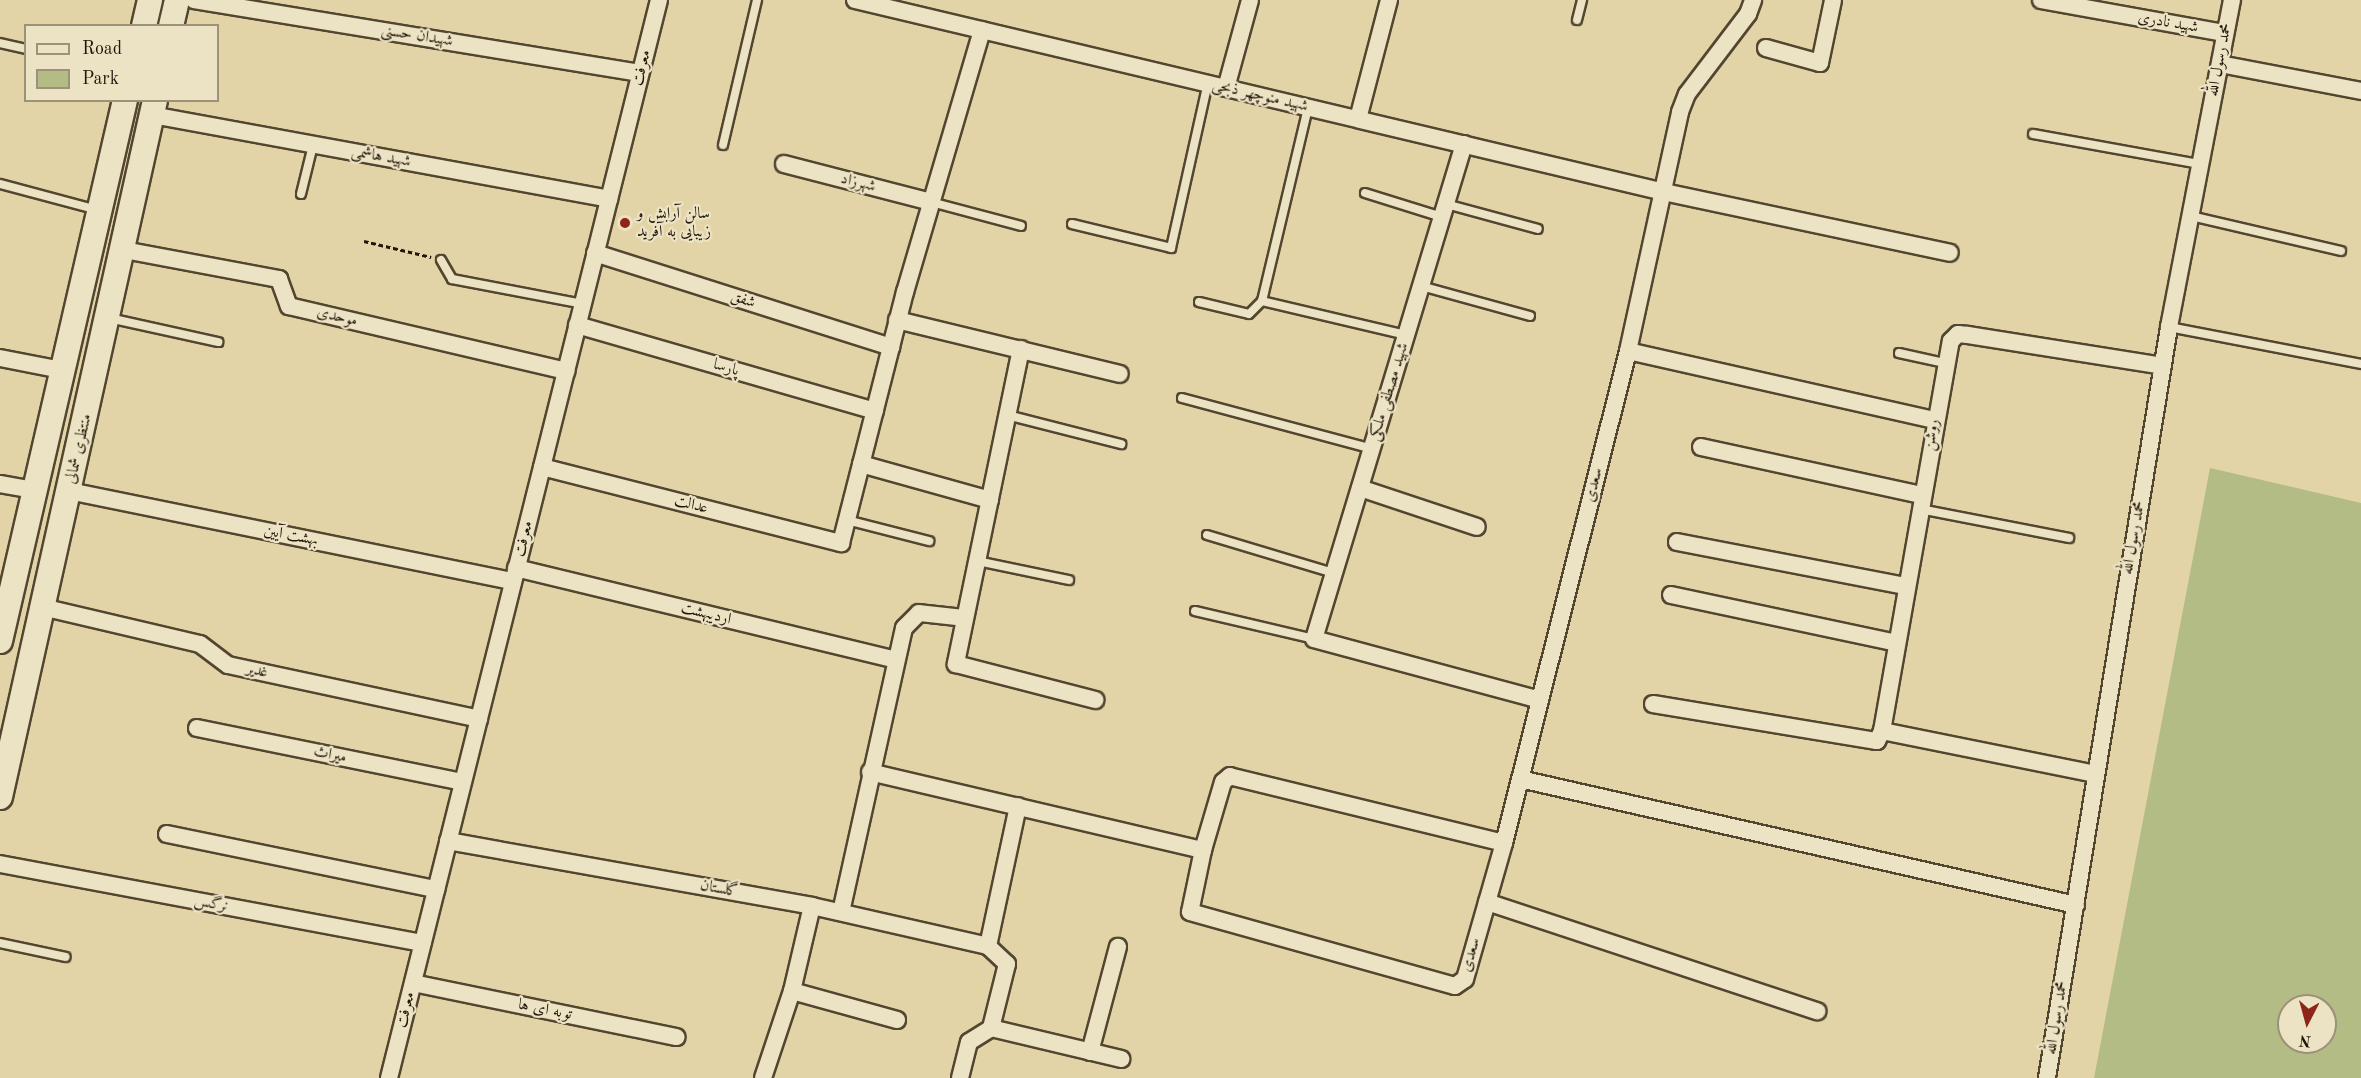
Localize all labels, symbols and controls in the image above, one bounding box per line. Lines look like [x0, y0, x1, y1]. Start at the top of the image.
street label: شهید نادری [2136, 8, 2200, 38]
street label: شهیدان حسنی [380, 21, 454, 51]
street label: محمد رسول الله [2204, 22, 2236, 98]
legend [24, 24, 219, 102]
text: Road [82, 40, 122, 58]
street label: معرفت [628, 48, 656, 88]
text: Park [82, 70, 119, 88]
street label: شهید منوچهر ذبحی [1210, 76, 1310, 116]
street label: شهید هاشمی [350, 142, 412, 172]
street label: شهرزاد [838, 169, 878, 197]
place label: سالن آرایش و زیبایی به آفرید [637, 204, 711, 242]
marker: سالن آرایش و زیبایی به آفرید [618, 216, 632, 230]
street label: شفق [728, 287, 758, 313]
street label: موحدی [315, 303, 359, 331]
street label: شهید مصطفی ملکی [1365, 340, 1413, 444]
street label: پارسا [711, 355, 741, 381]
street label: منتظری شمالی [62, 412, 96, 486]
street label: روشن [1920, 418, 1944, 452]
street label: سعدی [1580, 466, 1608, 504]
street label: عدالت [672, 492, 710, 518]
street label: محمد رسول الله [2118, 500, 2150, 576]
street label: معرفت [510, 519, 538, 559]
street label: بهشت آیین [262, 521, 320, 551]
street label: اردیبهشت [679, 598, 733, 630]
street label: غدیر [245, 659, 269, 683]
street label: میراث [312, 742, 348, 768]
street label: گلستان [698, 876, 740, 902]
street label: نرگس [192, 891, 230, 917]
street label: سعدی [1457, 936, 1485, 974]
street label: محمد رسول الله [2042, 980, 2072, 1056]
street label: معرفت [392, 990, 420, 1030]
north arrow [2277, 994, 2337, 1054]
street label: توبه ای ها [516, 995, 574, 1025]
text: N [2298, 1031, 2312, 1049]

